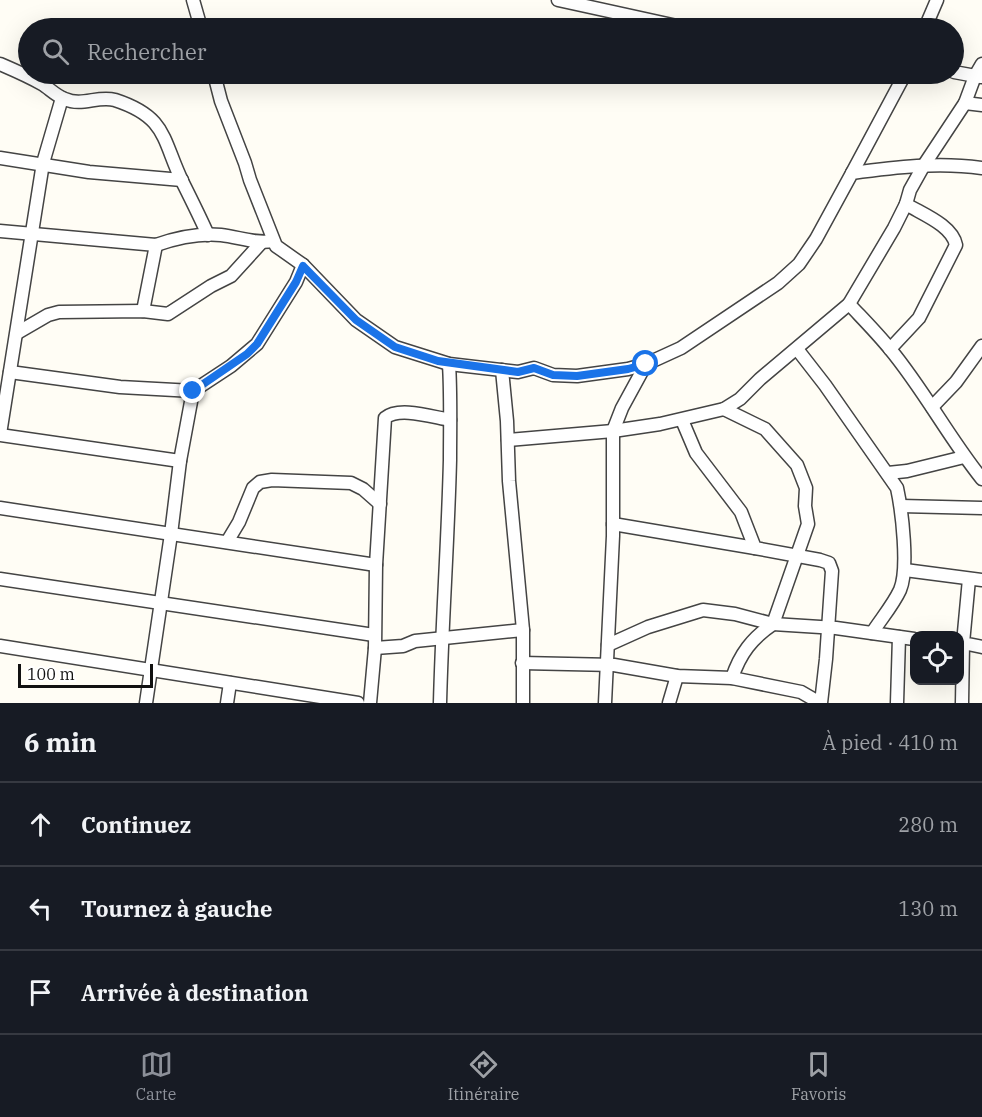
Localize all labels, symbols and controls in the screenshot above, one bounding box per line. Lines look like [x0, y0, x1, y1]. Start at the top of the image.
search box [18, 18, 964, 84]
icon: search [39, 35, 72, 68]
text: Rechercher [87, 37, 206, 66]
route start [632, 350, 658, 376]
route end [179, 377, 205, 403]
map controls [910, 631, 964, 685]
button: locate [910, 631, 964, 685]
scale bar [18, 661, 153, 688]
text: 100 m [27, 664, 75, 684]
text: 6 min [24, 725, 97, 759]
text: À pied · 410 m [823, 729, 958, 756]
icon: ahead [24, 808, 57, 841]
text: Continuez [81, 810, 191, 839]
text: 280 m [898, 811, 958, 838]
icon: left [24, 892, 57, 925]
text: Tournez à gauche [81, 894, 272, 923]
text: 130 m [898, 895, 958, 922]
icon: arrive [24, 976, 57, 1009]
text: Arrivée à destination [81, 978, 309, 1007]
tab: Carte [136, 1048, 176, 1104]
tab: Itinéraire [448, 1048, 519, 1104]
tab: Favoris [791, 1048, 846, 1104]

